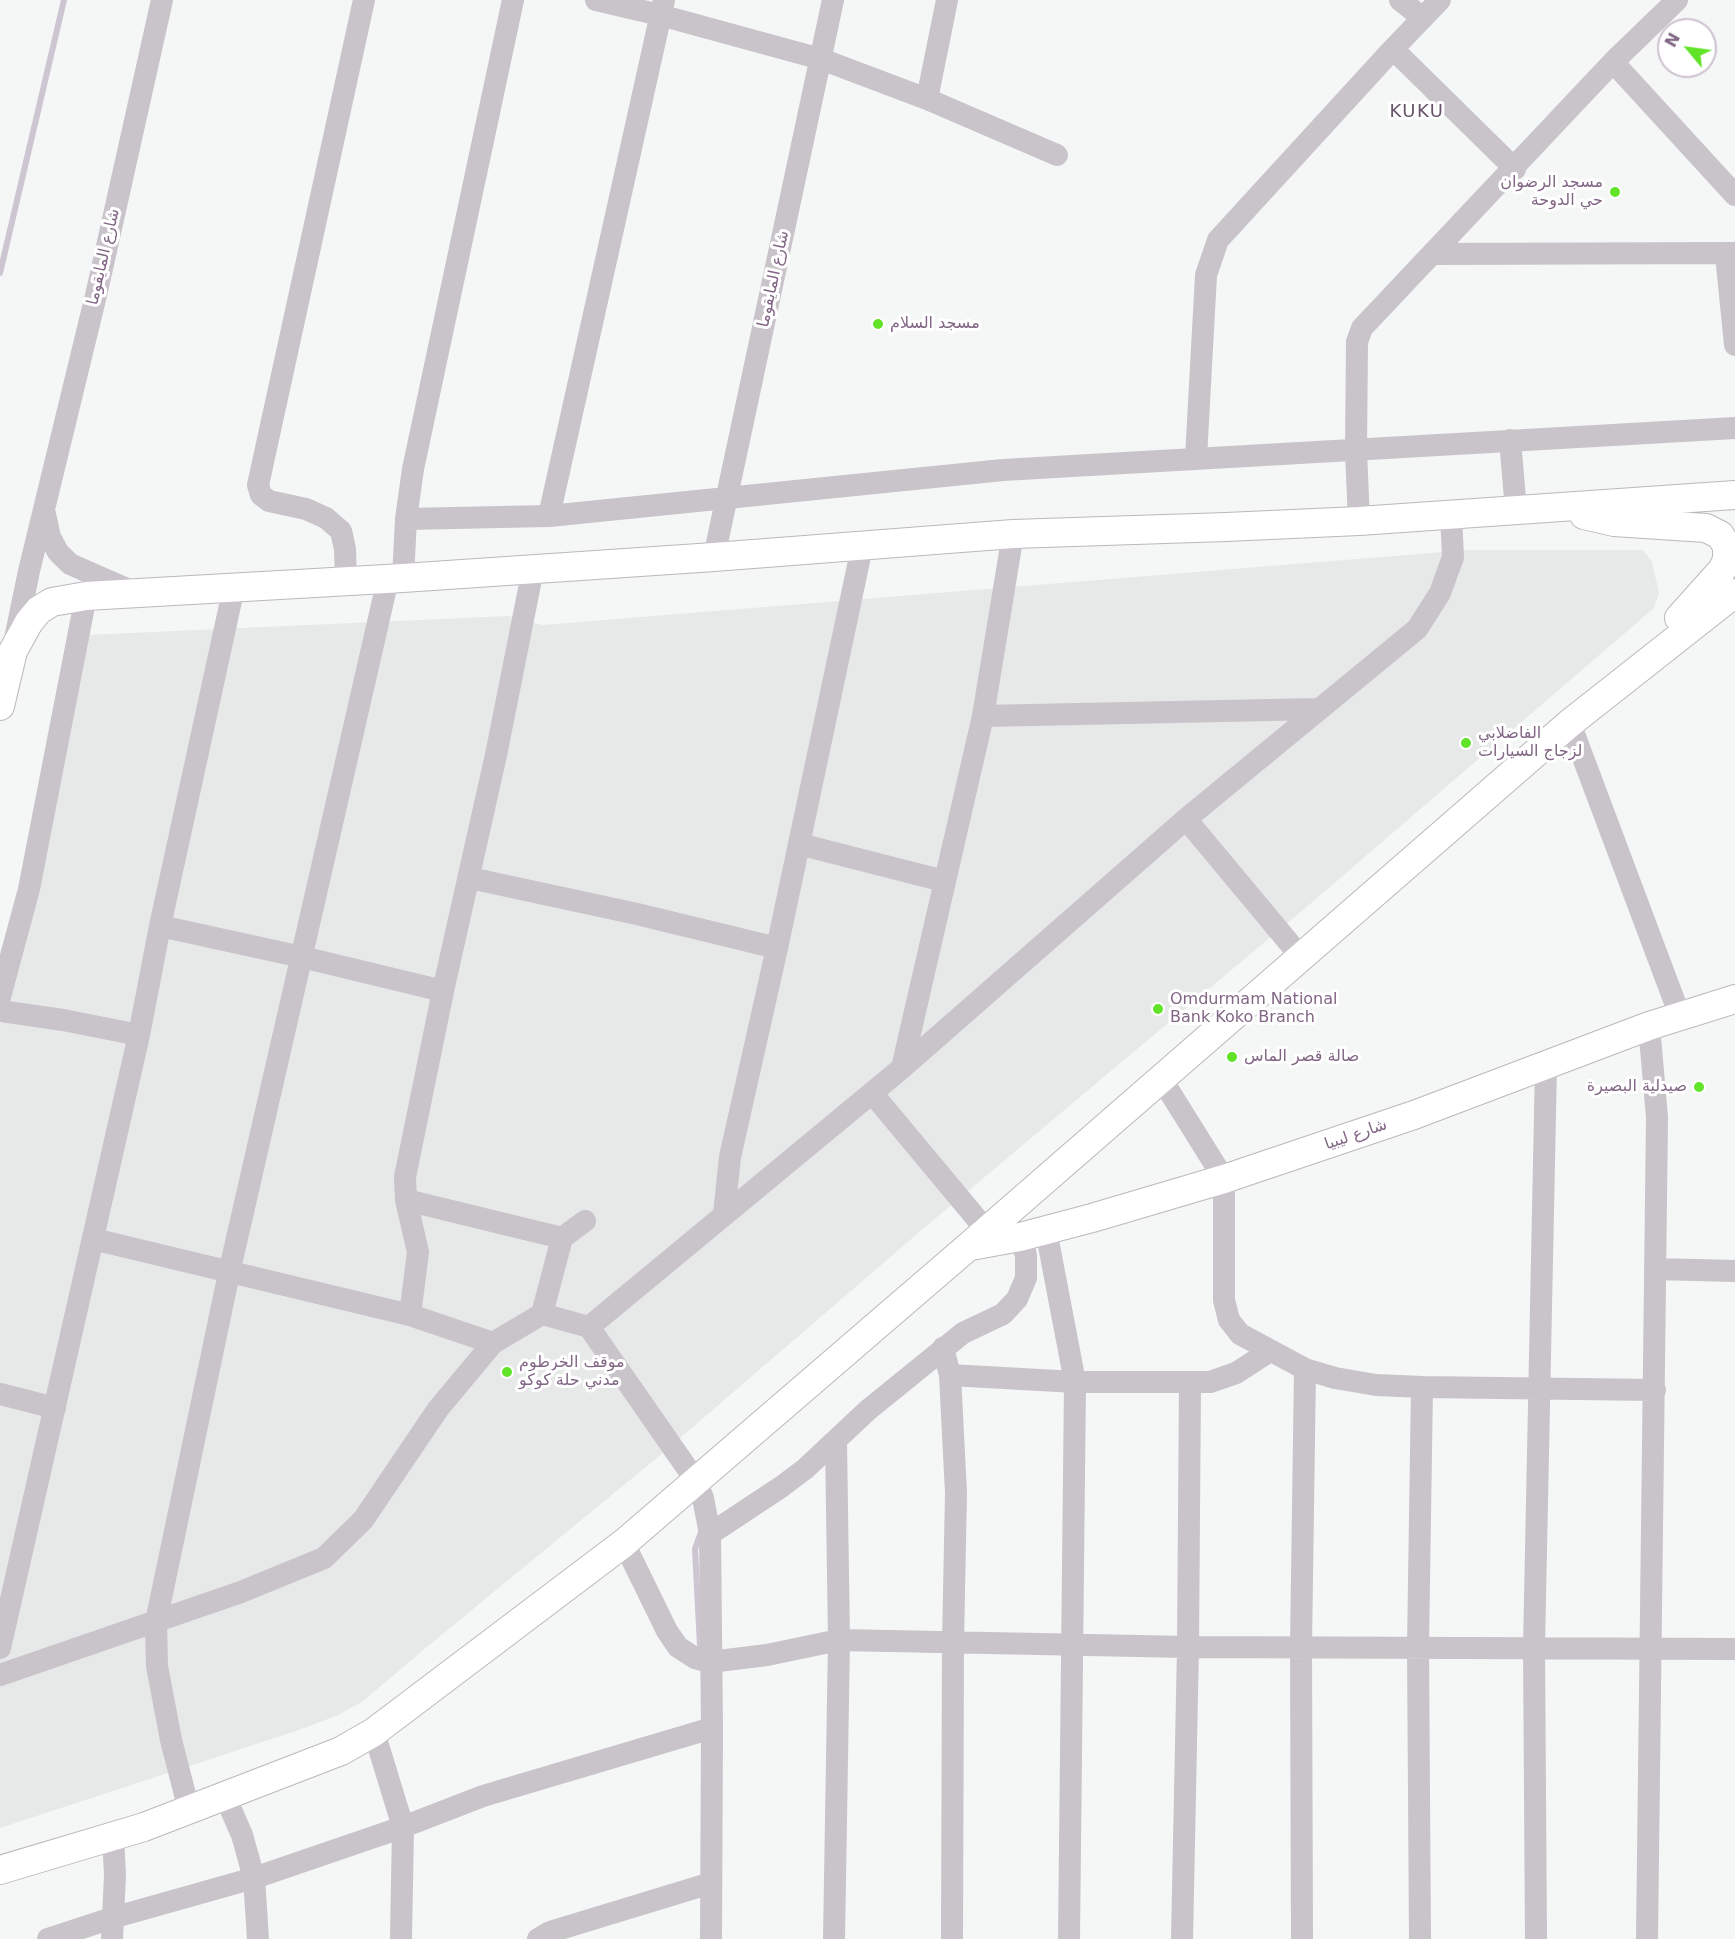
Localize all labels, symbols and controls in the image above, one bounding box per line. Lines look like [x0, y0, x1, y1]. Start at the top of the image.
north arrow [1657, 18, 1717, 78]
text: N [1661, 30, 1684, 50]
district label: KUKU [1390, 101, 1444, 123]
place label: مسجد الرضوان حي الدوحة [1500, 173, 1603, 211]
marker: مسجد الرضوان حي الدوحة [1608, 185, 1622, 199]
street label: شارع المايقوما [84, 207, 124, 307]
street label: شارع المايقوما [754, 229, 794, 329]
place label: مسجد السلام [890, 314, 980, 334]
marker: مسجد السلام [871, 317, 885, 331]
place label: الفاضلابي لزجاج السيارات [1478, 724, 1582, 762]
marker: الفاضلابي لزجاج السيارات [1459, 736, 1473, 750]
place label: Omdurmam National Bank Koko Branch [1170, 990, 1338, 1028]
marker: Omdurmam National Bank Koko Branch [1151, 1002, 1165, 1016]
place label: صالة قصر الماس [1244, 1047, 1359, 1067]
marker: صالة قصر الماس [1225, 1050, 1239, 1064]
place label: صيدلية البصيرة [1587, 1077, 1687, 1097]
marker: صيدلية البصيرة [1692, 1080, 1706, 1094]
street label: شارع ليبيا [1322, 1115, 1390, 1155]
place label: موقف الخرطوم مدني حلة كوكو [519, 1353, 625, 1391]
marker: موقف الخرطوم مدني حلة كوكو [500, 1365, 514, 1379]

